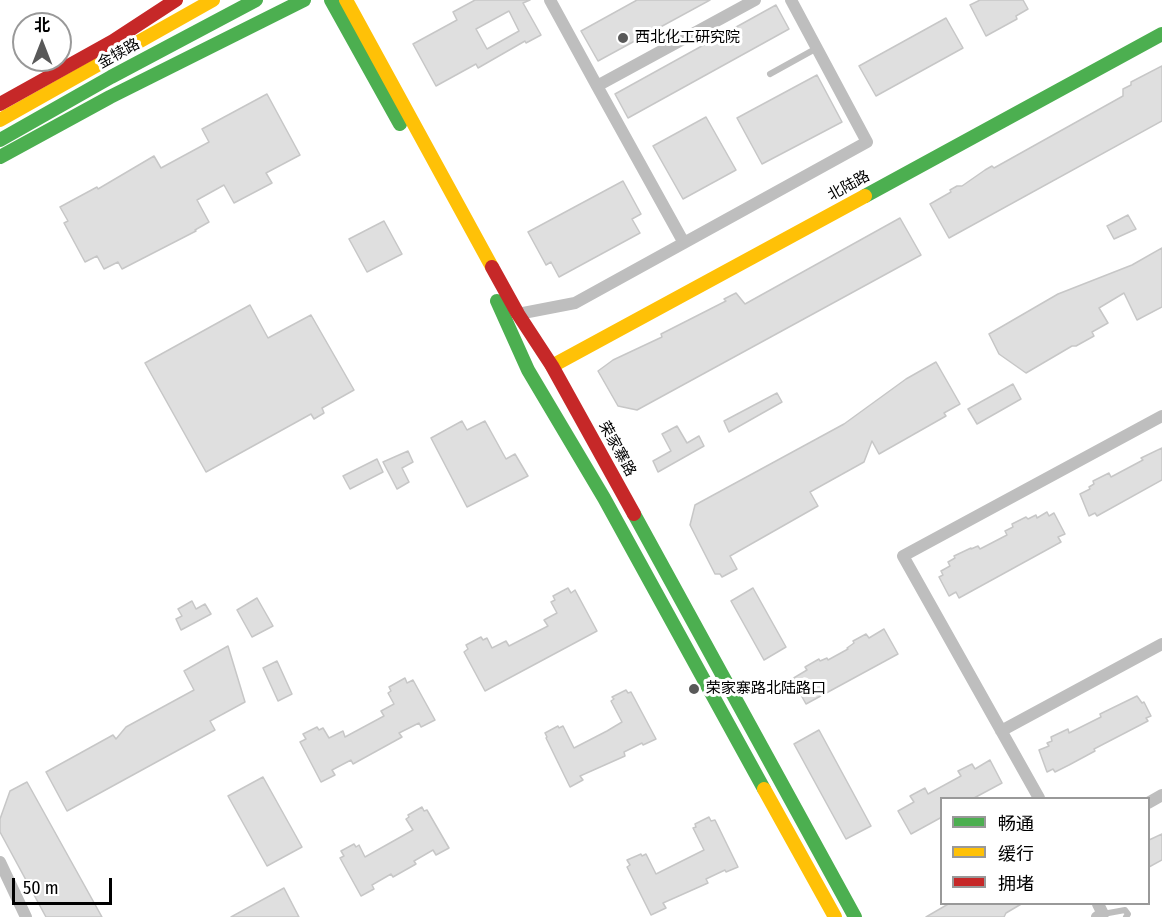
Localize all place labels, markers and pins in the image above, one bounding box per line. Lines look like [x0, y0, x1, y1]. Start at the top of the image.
place label: 西北化工研究院 [635, 29, 740, 47]
marker: 西北化工研究院 [616, 31, 630, 45]
place label: 荣家寨路北陆路口 [706, 680, 826, 698]
marker: 荣家寨路北陆路口 [687, 682, 701, 696]

